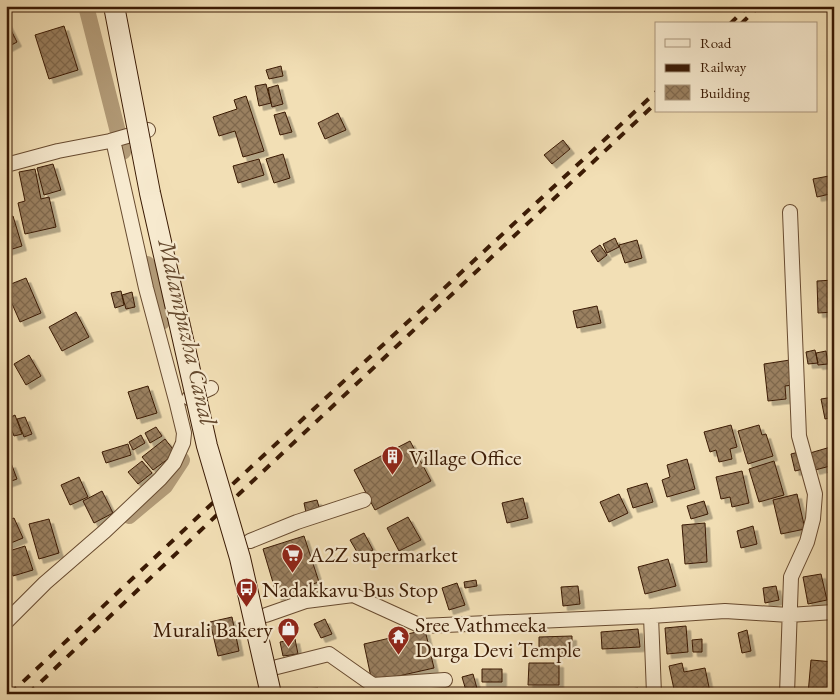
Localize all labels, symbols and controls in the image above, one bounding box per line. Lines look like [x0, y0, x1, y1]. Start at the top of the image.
legend [655, 22, 818, 112]
text: Road [700, 33, 732, 52]
text: Railway [700, 57, 747, 76]
text: Building [700, 83, 750, 102]
water label: Malampuzha Canal [151, 234, 225, 429]
place label: Village Office [409, 443, 522, 472]
building icon: Village Office [381, 445, 405, 476]
place label: A2Z supermarket [308, 540, 458, 569]
supermarket icon: A2Z supermarket [281, 542, 305, 573]
place label: Nadakkavu Bus Stop [262, 575, 438, 604]
bus stop icon: Nadakkavu Bus Stop [234, 577, 258, 608]
place label: Sree Vathmeeka Durga Devi Temple [415, 610, 581, 664]
place label: Murali Bakery [153, 615, 273, 644]
shop icon: Murali Bakery [277, 617, 301, 648]
temple icon: Sree Vathmeeka Durga Devi Temple [387, 625, 411, 656]

